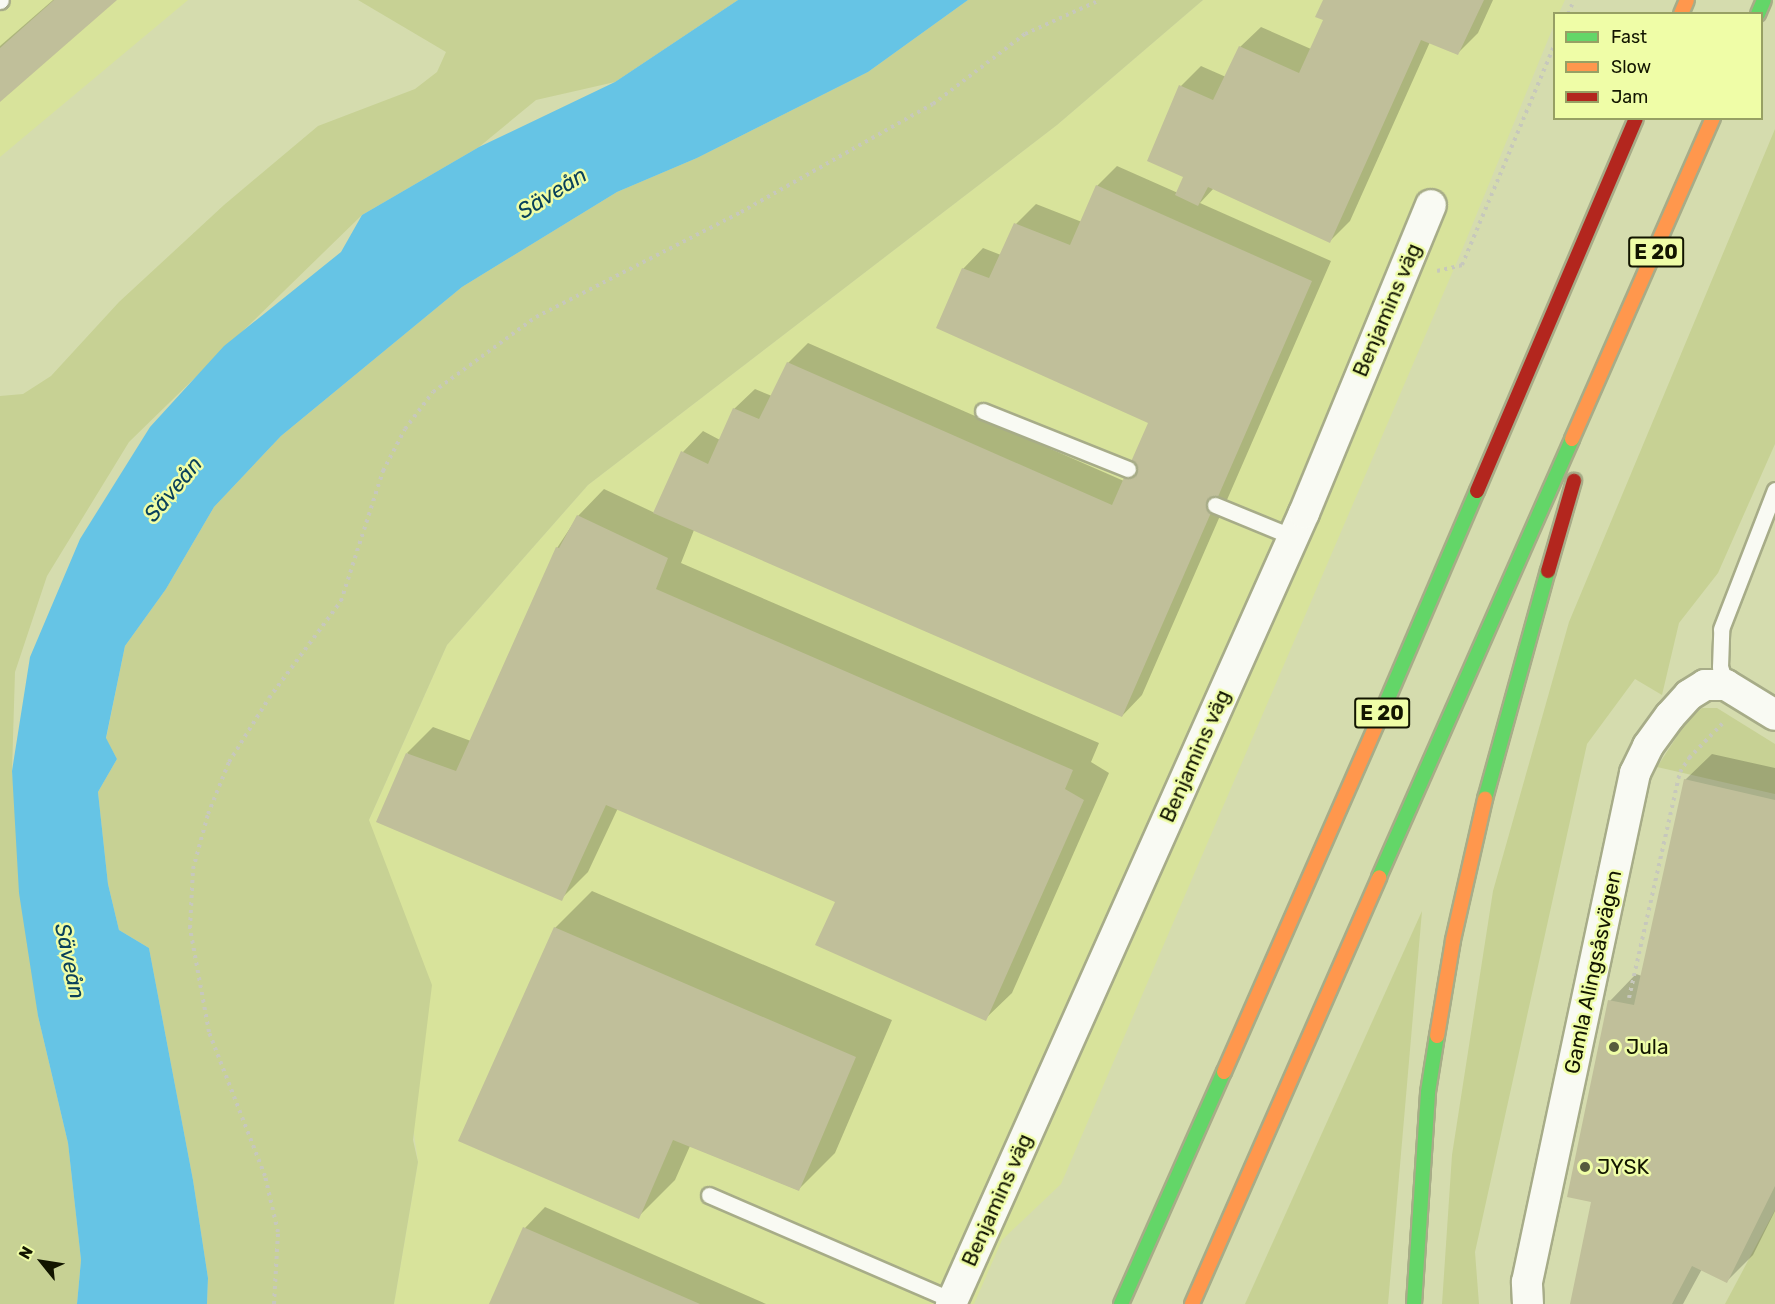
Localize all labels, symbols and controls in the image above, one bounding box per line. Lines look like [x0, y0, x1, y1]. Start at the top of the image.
legend [1553, 12, 1763, 120]
text: Fast [1611, 26, 1647, 48]
text: Slow [1611, 56, 1651, 78]
text: Jam [1611, 86, 1648, 108]
water label: Säveån [512, 161, 592, 225]
road number: E 20 [1628, 235, 1684, 269]
street label: Benjamins väg [1347, 239, 1427, 381]
water label: Säveån [138, 451, 208, 527]
street label: Benjamins väg [1154, 686, 1236, 826]
road number: E 20 [1354, 696, 1410, 730]
street label: Gamla Alingsåsvägen [1559, 867, 1627, 1077]
water label: Säveån [49, 921, 91, 1001]
place label: Jula [1626, 1034, 1669, 1060]
marker: Jula [1607, 1040, 1621, 1054]
street label: Benjamins väg [956, 1130, 1038, 1270]
place label: JYSK [1597, 1154, 1649, 1180]
marker: JYSK [1578, 1160, 1592, 1174]
north arrow [12, 1232, 72, 1292]
text: N [15, 1243, 37, 1262]

